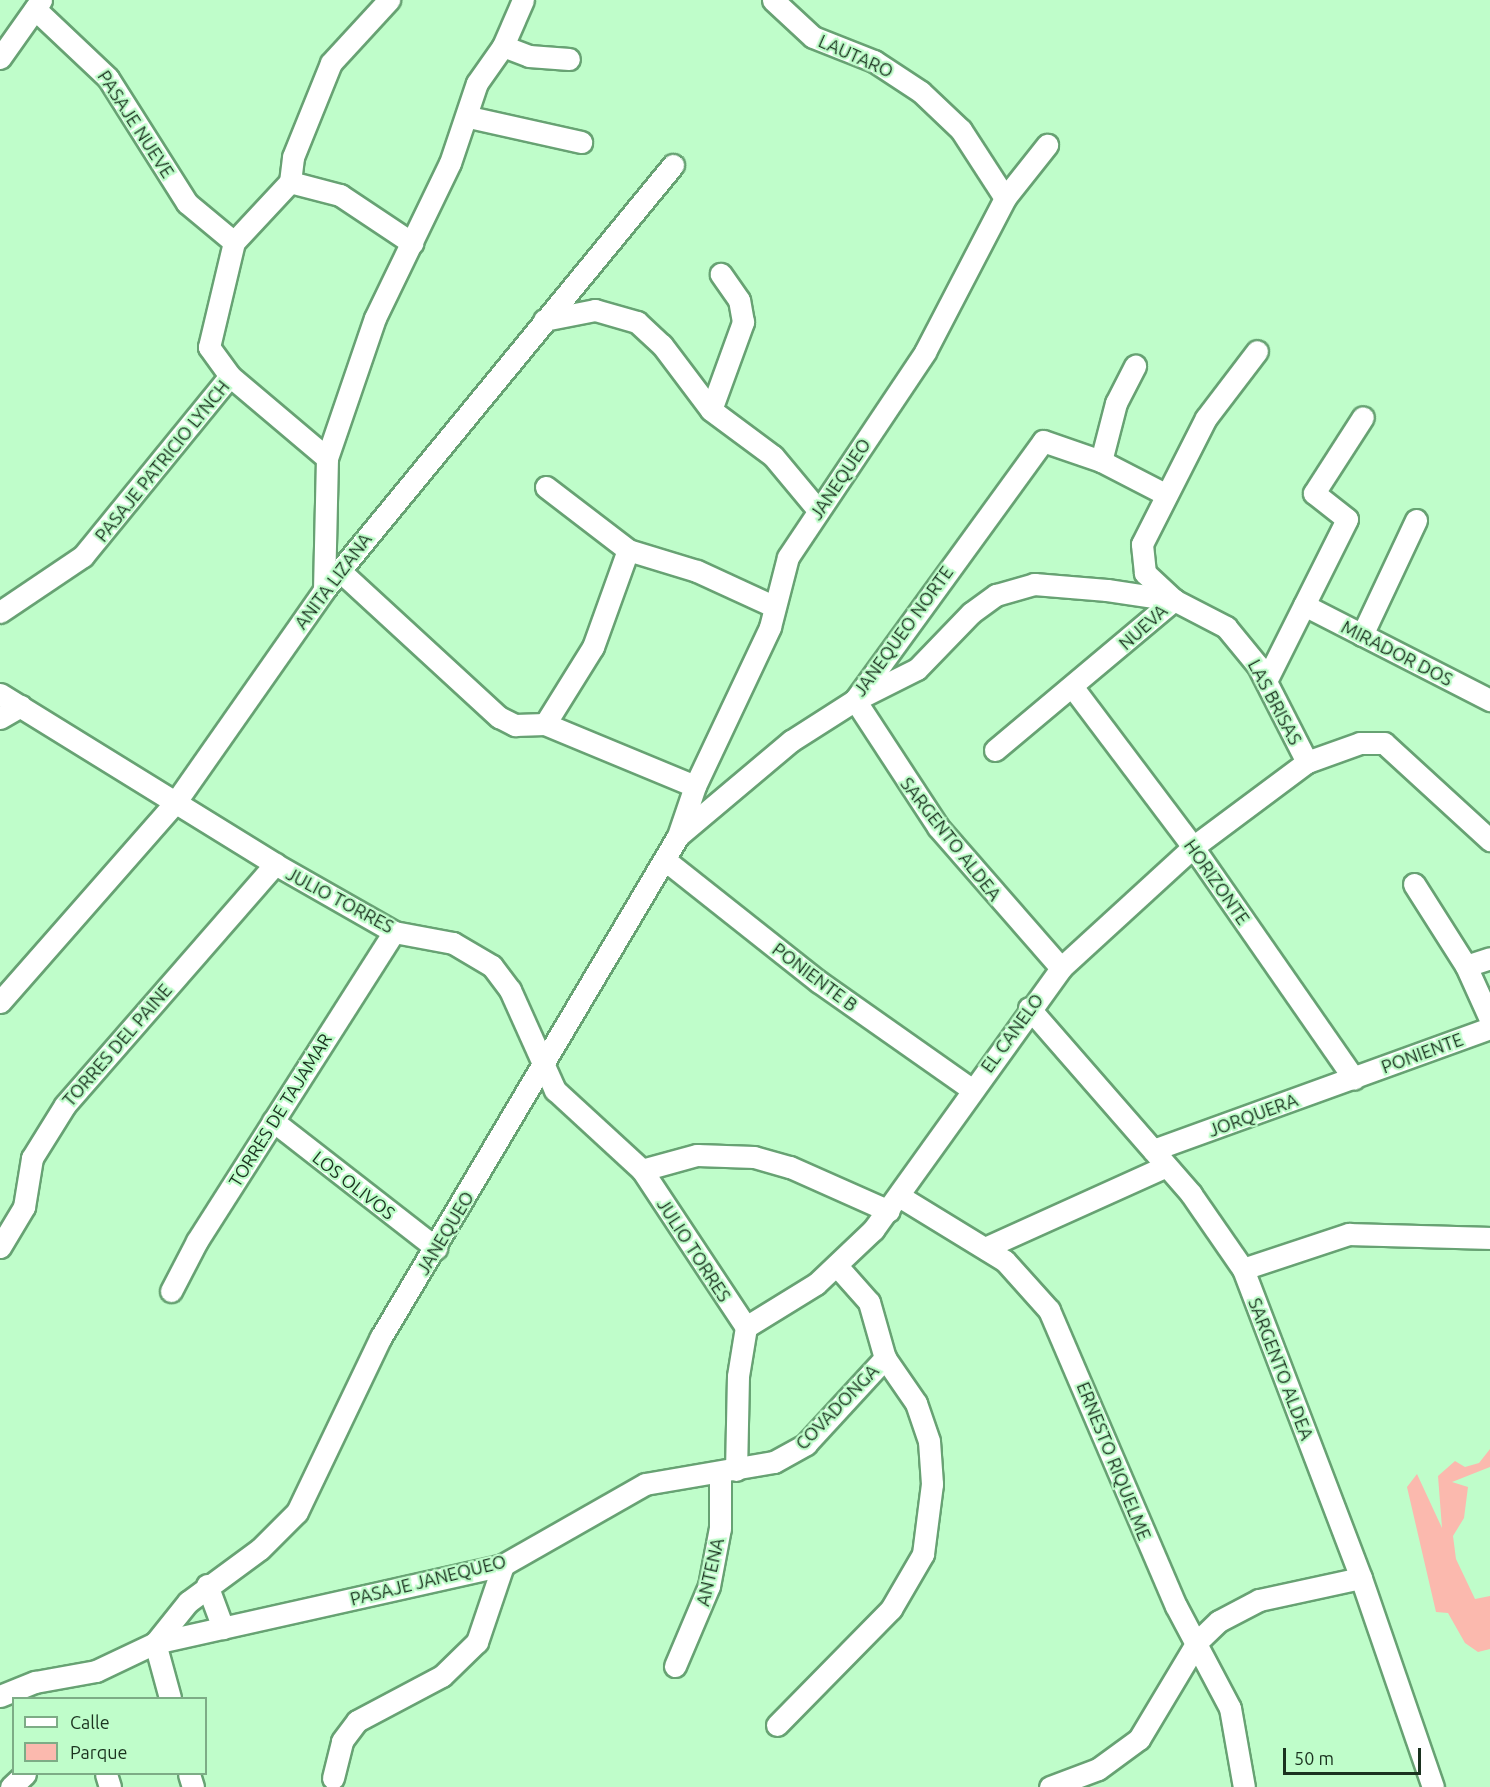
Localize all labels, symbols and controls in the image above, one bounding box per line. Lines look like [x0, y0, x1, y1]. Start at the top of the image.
street label: LAUTARO [815, 30, 897, 82]
street label: PASAJE NUEVE [93, 66, 179, 182]
street label: PASAJE PATRICIO LYNCH [90, 376, 234, 546]
street label: JANEQUEO [805, 434, 875, 524]
street label: ANITA LIZANA [290, 529, 376, 633]
street label: JANEQUEO NORTE [849, 562, 957, 700]
street label: NUEVA [1114, 600, 1172, 654]
street label: MIRADOR DOS [1338, 616, 1456, 690]
street label: LAS BRISAS [1244, 656, 1306, 748]
street label: SARGENTO ALDEA [896, 773, 1006, 905]
street label: HORIZONTE [1180, 835, 1254, 929]
street label: JULIO TORRES [283, 863, 397, 937]
street label: PONIENTE B [768, 938, 862, 1016]
street label: TORRES DEL PAINE [58, 979, 176, 1111]
street label: EL CANELO [976, 989, 1048, 1077]
street label: PONIENTE [1378, 1028, 1466, 1078]
street label: TORRES DE TAJAMAR [224, 1029, 336, 1191]
street label: JORQUERA [1205, 1089, 1301, 1141]
street label: LOS OLIVOS [309, 1146, 399, 1224]
street label: JANEQUEO [412, 1187, 478, 1279]
street label: JULIO TORRES [653, 1194, 735, 1306]
street label: SARGENTO ALDEA [1244, 1295, 1318, 1443]
street label: COVADONGA [791, 1360, 883, 1454]
street label: ERNESTO RIQUELME [1072, 1379, 1156, 1543]
street label: ANTENA [692, 1536, 728, 1608]
street label: PASAJE JANEQUEO [348, 1550, 508, 1610]
legend [12, 1697, 207, 1775]
text: Calle [70, 1712, 110, 1732]
scale bar [1286, 1736, 1424, 1774]
text: Parque [70, 1742, 127, 1762]
text: 50 m [1294, 1748, 1334, 1768]

